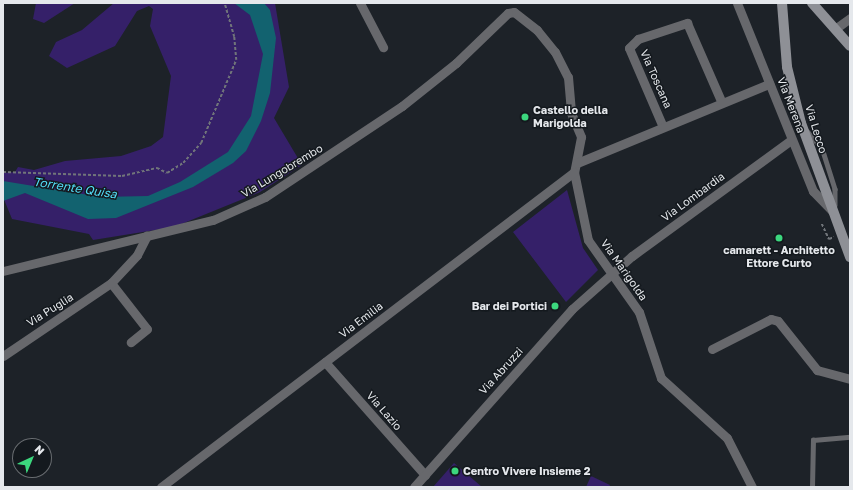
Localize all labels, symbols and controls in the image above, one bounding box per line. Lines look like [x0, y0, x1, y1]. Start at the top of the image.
street label: Via Toscana [637, 48, 675, 110]
street label: Via Merena [774, 75, 808, 135]
street label: Via Lecco [802, 103, 830, 155]
place label: Castello della Marigolda [533, 104, 608, 130]
marker: Castello della Marigolda [520, 112, 530, 122]
street label: Via Lungobrembo [239, 142, 325, 200]
street label: Via Lombardia [659, 170, 727, 224]
water label: Torrente Quisa [32, 174, 118, 202]
marker: camarett - Architetto Ettore Curto [774, 233, 784, 243]
street label: Via Marigolda [598, 237, 650, 303]
place label: camarett - Architetto Ettore Curto [723, 244, 835, 270]
street label: Via Puglia [24, 290, 76, 330]
street label: Via Emilia [337, 299, 385, 341]
place label: Bar dei Portici [472, 299, 547, 313]
marker: Bar dei Portici [550, 301, 560, 311]
street label: Via Abruzzi [476, 345, 526, 397]
street label: Via Lazio [364, 389, 404, 433]
north arrow [12, 438, 52, 478]
text: N [32, 442, 48, 457]
place label: Centro Vivere Insieme 2 [463, 464, 591, 478]
marker: Centro Vivere Insieme 2 [450, 466, 460, 476]

